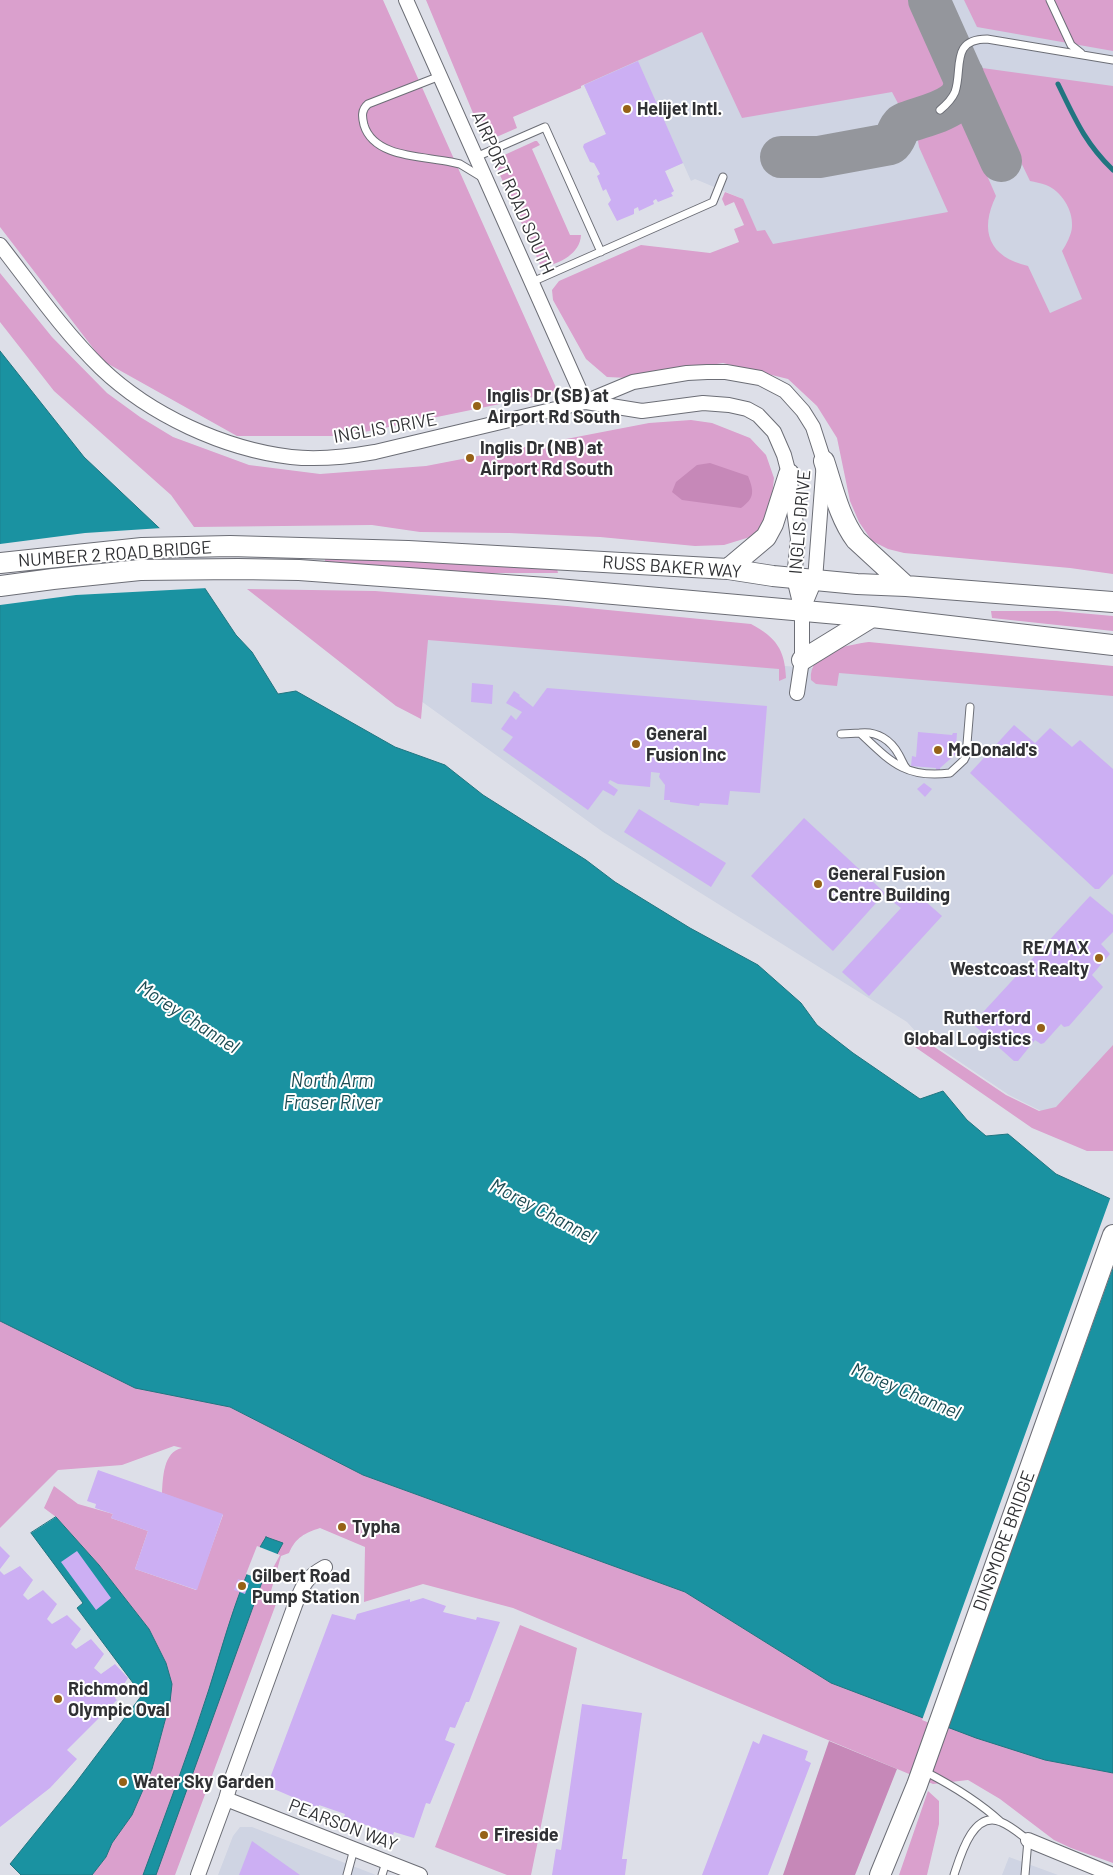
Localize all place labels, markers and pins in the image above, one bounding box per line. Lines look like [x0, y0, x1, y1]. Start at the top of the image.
place label: Helijet Intl. [637, 98, 722, 120]
marker: Helijet Intl. [621, 103, 633, 115]
place label: Inglis Dr (SB) at Airport Rd South [487, 385, 620, 428]
marker: Inglis Dr (SB) at Airport Rd South [471, 400, 483, 412]
place label: Inglis Dr (NB) at Airport Rd South [480, 437, 613, 479]
marker: Inglis Dr (NB) at Airport Rd South [464, 452, 476, 464]
place label: General Fusion Inc [646, 723, 727, 766]
marker: General Fusion Inc [630, 738, 642, 750]
place label: McDonald's [948, 739, 1037, 761]
marker: McDonald's [932, 744, 944, 756]
place label: General Fusion Centre Building [828, 863, 950, 906]
marker: General Fusion Centre Building [812, 878, 824, 890]
place label: RE/MAX Westcoast Realty [950, 937, 1089, 980]
marker: RE/MAX Westcoast Realty [1093, 952, 1105, 964]
place label: Rutherford Global Logistics [904, 1007, 1031, 1050]
marker: Rutherford Global Logistics [1035, 1022, 1047, 1034]
place label: Typha [352, 1516, 400, 1538]
marker: Typha [336, 1521, 348, 1533]
place label: Gilbert Road Pump Station [252, 1565, 360, 1608]
marker: Gilbert Road Pump Station [236, 1580, 248, 1592]
place label: Richmond Olympic Oval [68, 1678, 170, 1720]
marker: Richmond Olympic Oval [52, 1693, 64, 1705]
place label: Water Sky Garden [133, 1771, 274, 1793]
marker: Water Sky Garden [117, 1776, 129, 1788]
place label: Fireside [494, 1824, 559, 1846]
marker: Fireside [478, 1829, 490, 1841]

